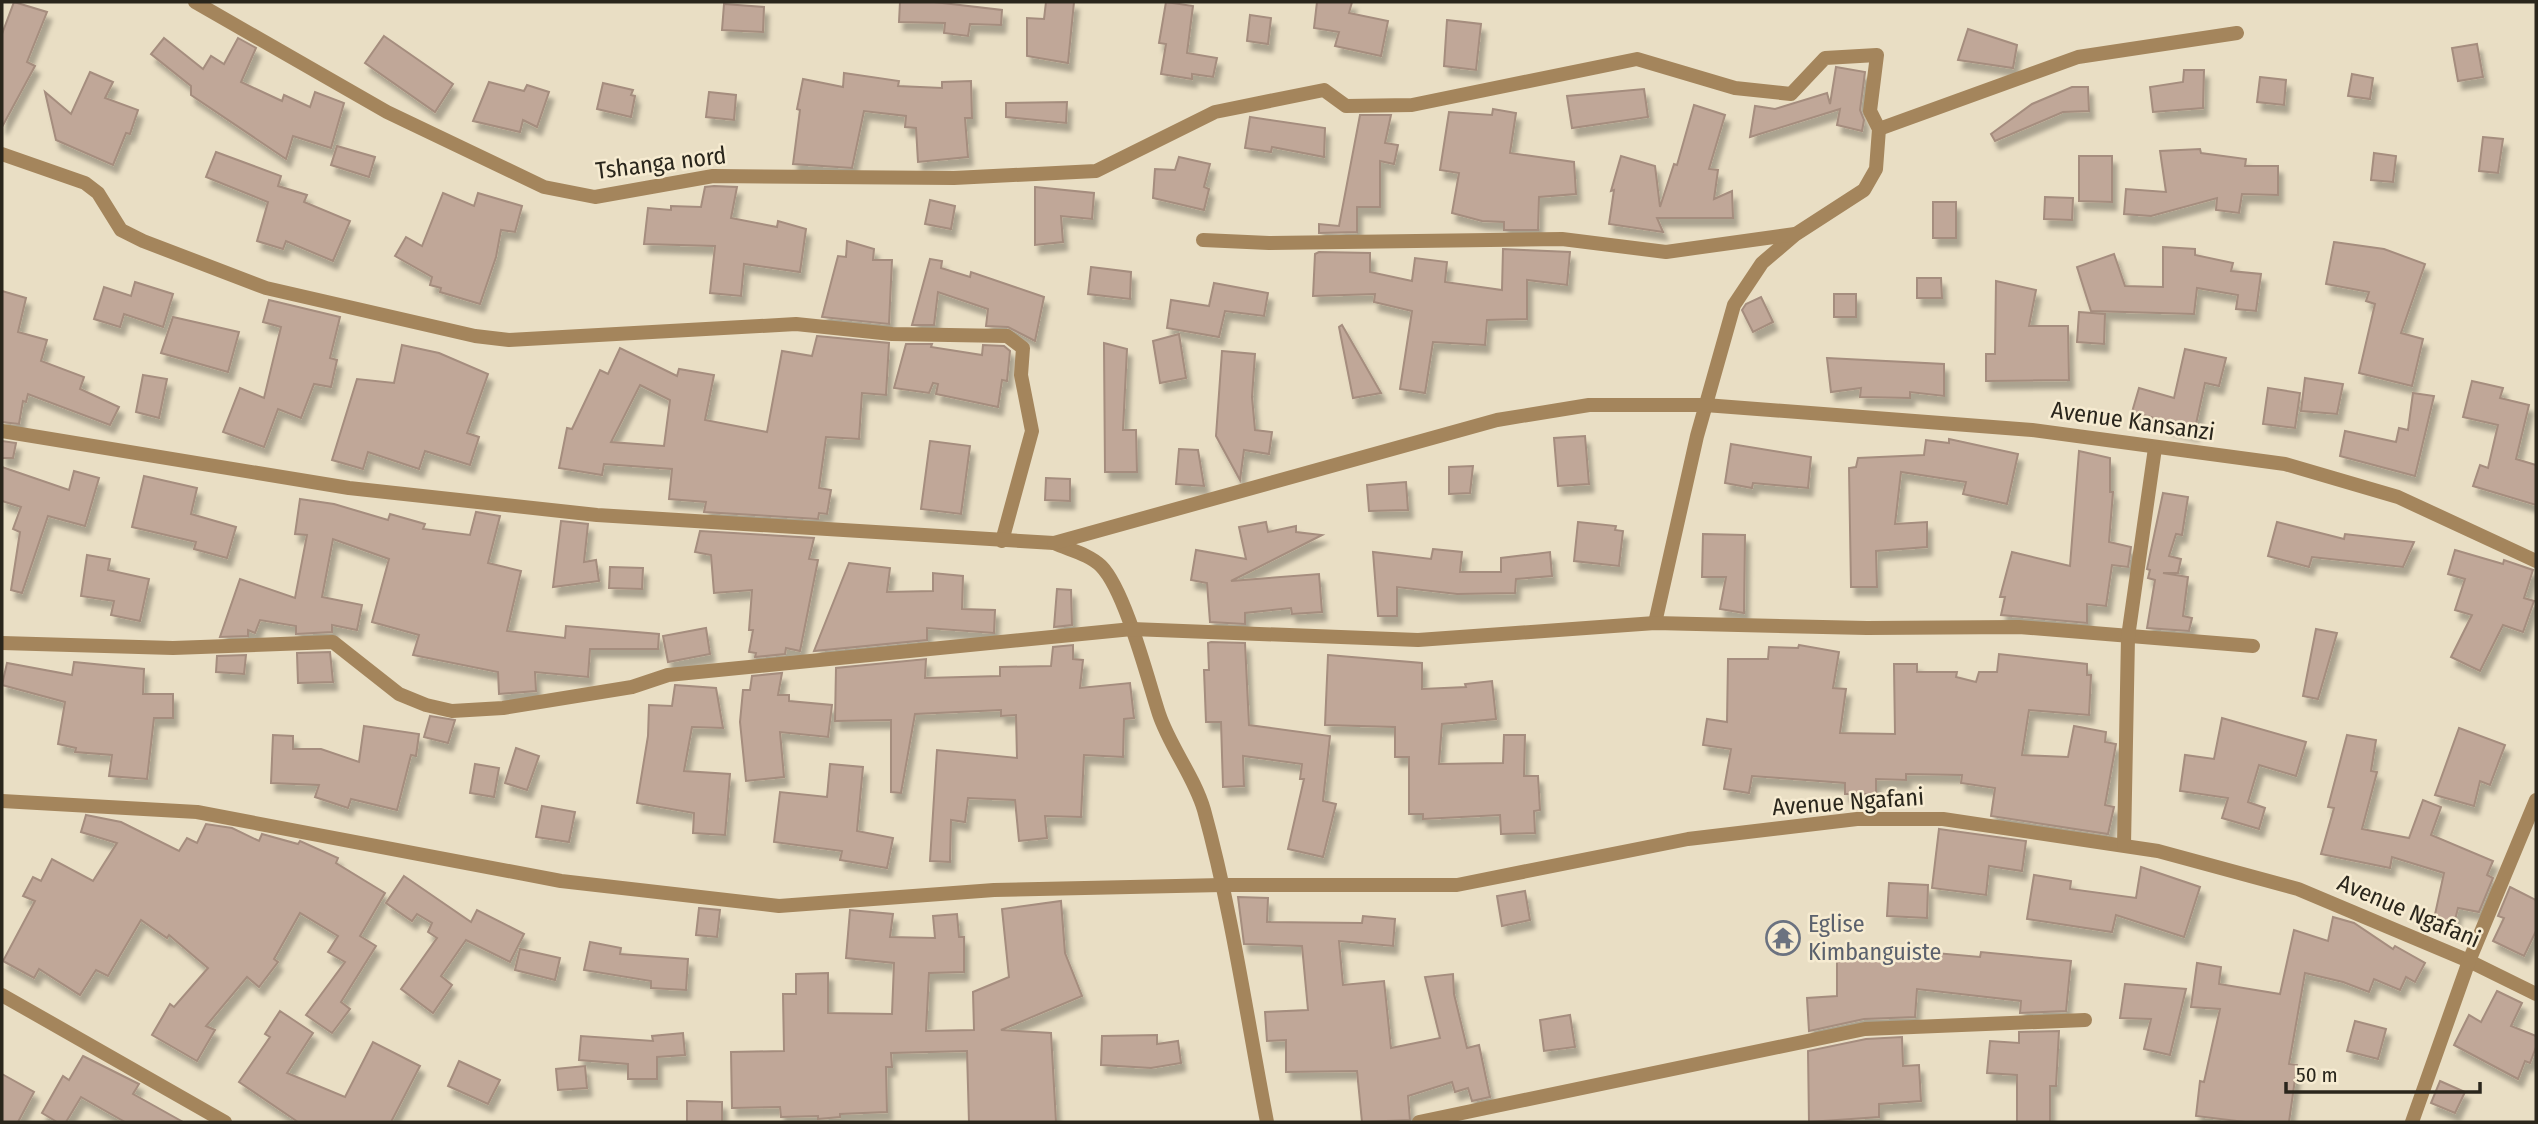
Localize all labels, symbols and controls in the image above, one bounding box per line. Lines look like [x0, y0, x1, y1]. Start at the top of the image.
street label: Tshanga nord [594, 141, 728, 185]
street label: Avenue Kansanzi [2049, 396, 2217, 446]
street label: Avenue Ngafani [1771, 783, 1925, 821]
street label: Avenue Ngafani [2333, 868, 2485, 954]
place label: Eglise Kimbanguiste [1808, 910, 1941, 966]
temple icon: Eglise Kimbanguiste [1764, 919, 1802, 957]
scale bar [2286, 1050, 2480, 1094]
text: 50 m [2296, 1062, 2338, 1088]

